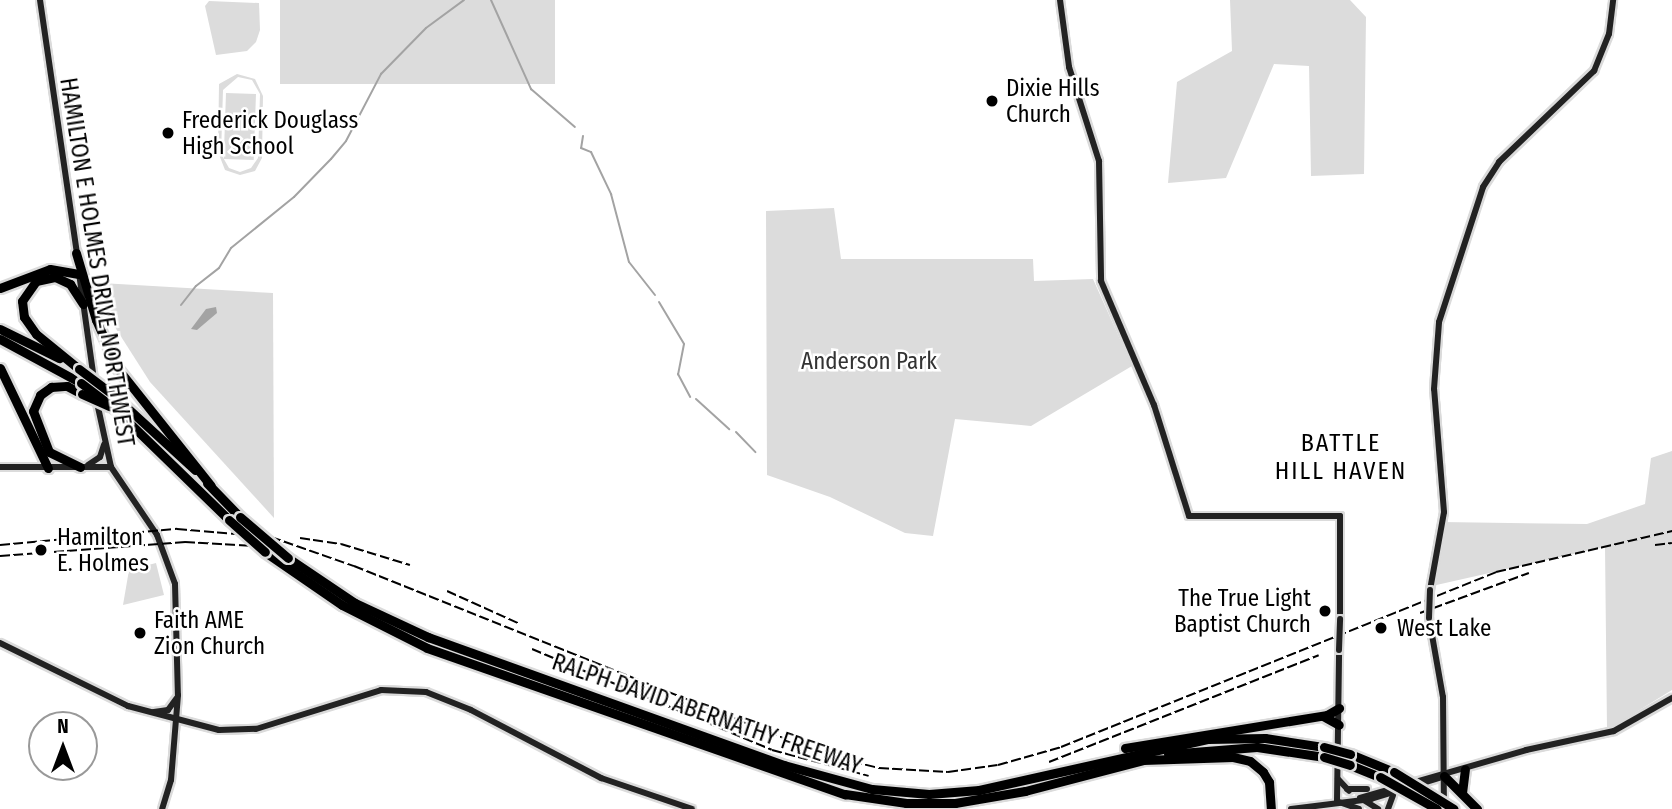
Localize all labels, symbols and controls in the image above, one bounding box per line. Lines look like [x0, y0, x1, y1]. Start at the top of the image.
place label: Dixie Hills Church [1006, 74, 1099, 128]
street label: HAMILTON E HOLMES DRIVE NORTHWEST [54, 76, 140, 448]
marker: Dixie Hills Church [984, 93, 1000, 109]
place label: Frederick Douglass High School [182, 106, 358, 160]
marker: Frederick Douglass High School [160, 125, 176, 141]
park label: Anderson Park [801, 347, 937, 375]
district label: BATTLE HILL HAVEN [1276, 430, 1406, 486]
place label: Hamilton E. Holmes [57, 523, 149, 577]
marker: Hamilton E. Holmes [31, 540, 51, 560]
place label: The True Light Baptist Church [1174, 584, 1311, 638]
marker: The True Light Baptist Church [1317, 603, 1333, 619]
place label: Faith AME Zion Church [154, 606, 265, 660]
place label: West Lake [1397, 614, 1491, 642]
marker: West Lake [1371, 618, 1391, 638]
marker: Faith AME Zion Church [132, 625, 148, 641]
street label: RALPH DAVID ABERNATHY FREEWAY [548, 648, 866, 780]
north arrow [28, 711, 98, 781]
text: N [57, 715, 69, 738]

